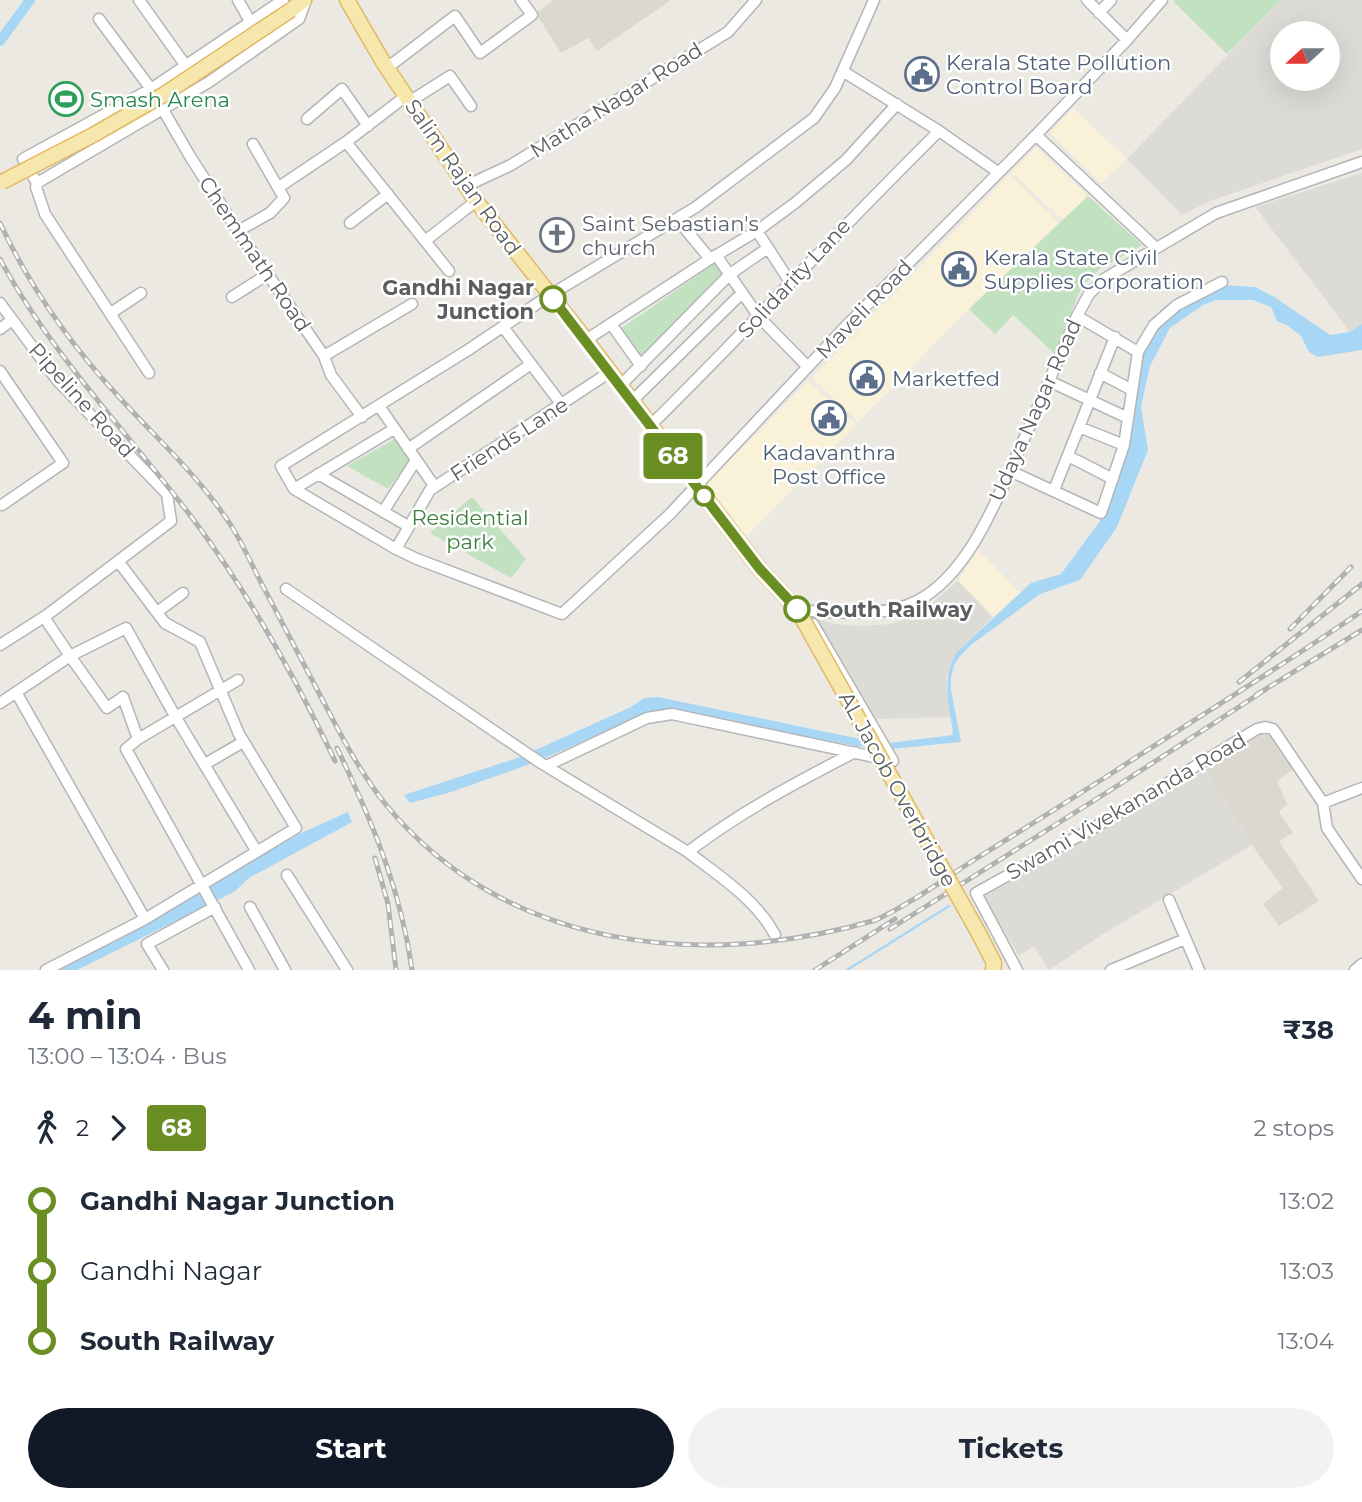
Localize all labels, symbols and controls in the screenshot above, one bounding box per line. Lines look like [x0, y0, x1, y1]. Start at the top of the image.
north arrow [1270, 21, 1340, 91]
map controls [1270, 21, 1340, 91]
street label: Matha Nagar Road [525, 37, 707, 163]
place label: Kerala State Pollution Control Board [946, 50, 1171, 99]
public building icon: Kerala State Pollution Control Board [903, 55, 941, 93]
sports icon: Smash Arena [47, 80, 85, 118]
place label: Smash Arena [90, 87, 230, 112]
street label: Salim Rajan Road [400, 94, 526, 260]
street label: Chemmath Road [194, 172, 316, 336]
place label: Saint Sebastian's church [582, 211, 759, 260]
street label: Solidarity Lane [732, 213, 856, 343]
church icon: Saint Sebastian's church [538, 216, 576, 254]
place label: Kerala State Civil Supplies Corporation [984, 245, 1204, 294]
public building icon: Kerala State Civil Supplies Corporation [940, 250, 978, 288]
street label: Maveli Road [811, 254, 917, 364]
place label: Gandhi Nagar Junction [382, 275, 534, 324]
marker: Gandhi Nagar Junction [540, 286, 566, 312]
street label: Udaya Nagar Road [984, 315, 1086, 505]
street label: Pipeline Road [24, 337, 140, 463]
public building icon: Marketfed [848, 359, 886, 397]
place label: Marketfed [892, 366, 1000, 391]
street label: Friends Lane [445, 392, 573, 486]
public building icon: Kadavanthra Post Office [810, 399, 848, 437]
line badge: 68 [642, 433, 704, 479]
place label: Kadavanthra Post Office [762, 440, 896, 489]
text: 68 [657, 441, 689, 470]
unlabelled marker [694, 486, 714, 506]
park label: Residential park [411, 505, 529, 554]
marker: South Railway [784, 596, 810, 622]
place label: South Railway [816, 597, 973, 622]
street label: AL Jacob Overbridge [834, 687, 962, 891]
street label: Swami Vivekananda Road [1002, 727, 1250, 885]
text: 4 min [28, 992, 143, 1039]
text: ₹38 [1283, 1014, 1334, 1046]
text: 13:00 – 13:04 · Bus [28, 1042, 227, 1070]
icon: walk [28, 1109, 66, 1147]
icon: forward [99, 1109, 137, 1147]
text: 68 [161, 1113, 192, 1142]
text: 2 [76, 1114, 89, 1142]
text: 2 stops [1254, 1114, 1334, 1142]
text: Gandhi Nagar Junction [80, 1185, 395, 1217]
text: 13:02 [1280, 1187, 1334, 1215]
text: Gandhi Nagar [80, 1255, 262, 1287]
text: 13:03 [1280, 1257, 1334, 1285]
text: South Railway [80, 1325, 274, 1357]
text: 13:04 [1277, 1327, 1334, 1355]
button: Start [28, 1408, 674, 1488]
button: Tickets [688, 1408, 1334, 1488]

